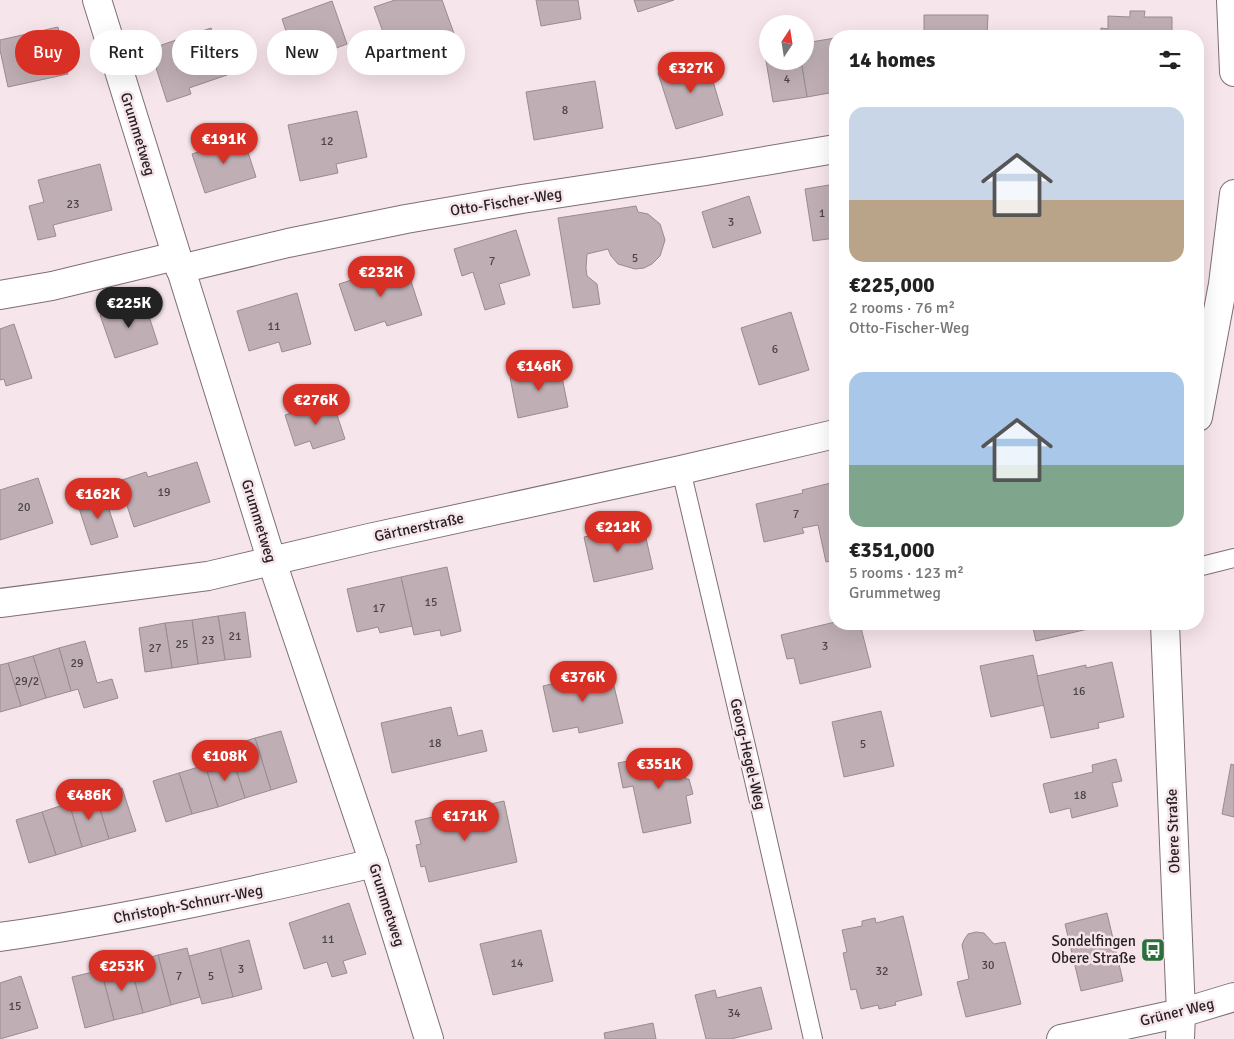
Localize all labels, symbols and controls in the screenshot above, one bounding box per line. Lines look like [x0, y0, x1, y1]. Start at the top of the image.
north arrow [759, 15, 814, 70]
map controls [759, 15, 814, 70]
chip: Buy [15, 30, 80, 75]
chip: Rent [90, 30, 162, 75]
chip: Filters [172, 30, 257, 75]
chip: New [267, 30, 337, 75]
chip: Apartment [347, 30, 465, 75]
icon: filters [1156, 46, 1184, 74]
text: 14 homes [849, 47, 935, 73]
pin: €327K [656, 52, 726, 94]
text: €327K [669, 58, 713, 78]
house number: 4 [784, 72, 791, 87]
street label: Grummetweg [117, 90, 159, 178]
house number: 8 [562, 103, 568, 118]
pin: €191K [189, 122, 259, 165]
text: €191K [202, 129, 246, 149]
house number: 12 [321, 134, 333, 149]
icon: home [972, 140, 1062, 230]
street label: Otto-Fischer-Weg [449, 184, 563, 220]
house number: 23 [67, 197, 79, 212]
house number: 1 [819, 206, 825, 221]
house number: 3 [728, 215, 734, 230]
house number: 5 [632, 251, 638, 266]
house number: 7 [489, 254, 495, 269]
pin: €232K [346, 256, 416, 298]
text: €232K [359, 262, 403, 282]
text: €225,000 [849, 272, 935, 298]
pin: €225K [94, 286, 164, 329]
text: €225K [107, 293, 151, 313]
text: 2 rooms · 76 m² [849, 298, 955, 318]
text: Otto-Fischer-Weg [849, 318, 969, 338]
house number: 11 [268, 319, 280, 334]
house number: 6 [772, 342, 778, 357]
pin: €146K [504, 350, 574, 392]
text: €146K [517, 356, 561, 376]
pin: €276K [281, 384, 351, 426]
text: €276K [294, 390, 338, 410]
icon: home [972, 405, 1062, 495]
street label: Grummetweg [238, 477, 280, 565]
pin: €162K [63, 478, 133, 520]
text: €162K [76, 484, 120, 504]
house number: 19 [158, 485, 170, 500]
house number: 20 [18, 500, 30, 515]
house number: 7 [793, 507, 799, 522]
street label: Gärtnerstraße [372, 509, 466, 545]
pin: €212K [583, 510, 653, 553]
text: €212K [596, 517, 640, 537]
text: €351,000 [849, 537, 935, 563]
text: 5 rooms · 123 m² [849, 563, 964, 583]
text: Grummetweg [849, 583, 941, 603]
house number: 15 [425, 595, 437, 610]
house number: 17 [373, 601, 385, 616]
house number: 21 [229, 629, 241, 644]
house number: 23 [202, 633, 214, 648]
house number: 25 [176, 637, 188, 652]
house number: 3 [822, 639, 828, 654]
house number: 27 [149, 641, 161, 656]
house number: 29 [71, 656, 83, 671]
pin: €376K [548, 660, 618, 703]
text: €376K [561, 667, 605, 687]
house number: 29/2 [15, 674, 39, 689]
house number: 16 [1073, 684, 1085, 699]
street label: Georg-Hegel-Weg [726, 697, 770, 811]
house number: 18 [429, 736, 441, 751]
house number: 5 [860, 737, 866, 752]
pin: €108K [190, 740, 260, 782]
text: €108K [203, 746, 247, 766]
pin: €351K [624, 748, 694, 790]
text: €351K [637, 754, 681, 774]
pin: €486K [54, 778, 124, 821]
text: €486K [67, 785, 111, 805]
house number: 18 [1074, 788, 1086, 803]
street label: Obere Straße [1163, 788, 1183, 874]
pin: €171K [430, 800, 500, 842]
text: €171K [443, 806, 487, 826]
street label: Grummetweg [365, 861, 409, 949]
street label: Christoph-Schnurr-Weg [112, 881, 264, 927]
house number: 11 [322, 932, 334, 947]
place label: Sondelfingen Obere Straße [1051, 932, 1136, 967]
bus stop icon: Sondelfingen Obere Straße [1140, 937, 1166, 963]
pin: €253K [87, 950, 157, 992]
text: €253K [100, 956, 144, 976]
house number: 14 [511, 956, 524, 971]
house number: 30 [982, 958, 994, 973]
house number: 3 [238, 962, 244, 977]
house number: 32 [876, 964, 888, 979]
house number: 7 [176, 969, 182, 984]
house number: 5 [208, 969, 214, 984]
street label: Grüner Weg [1138, 994, 1216, 1030]
house number: 15 [9, 999, 21, 1014]
house number: 34 [728, 1006, 741, 1021]

